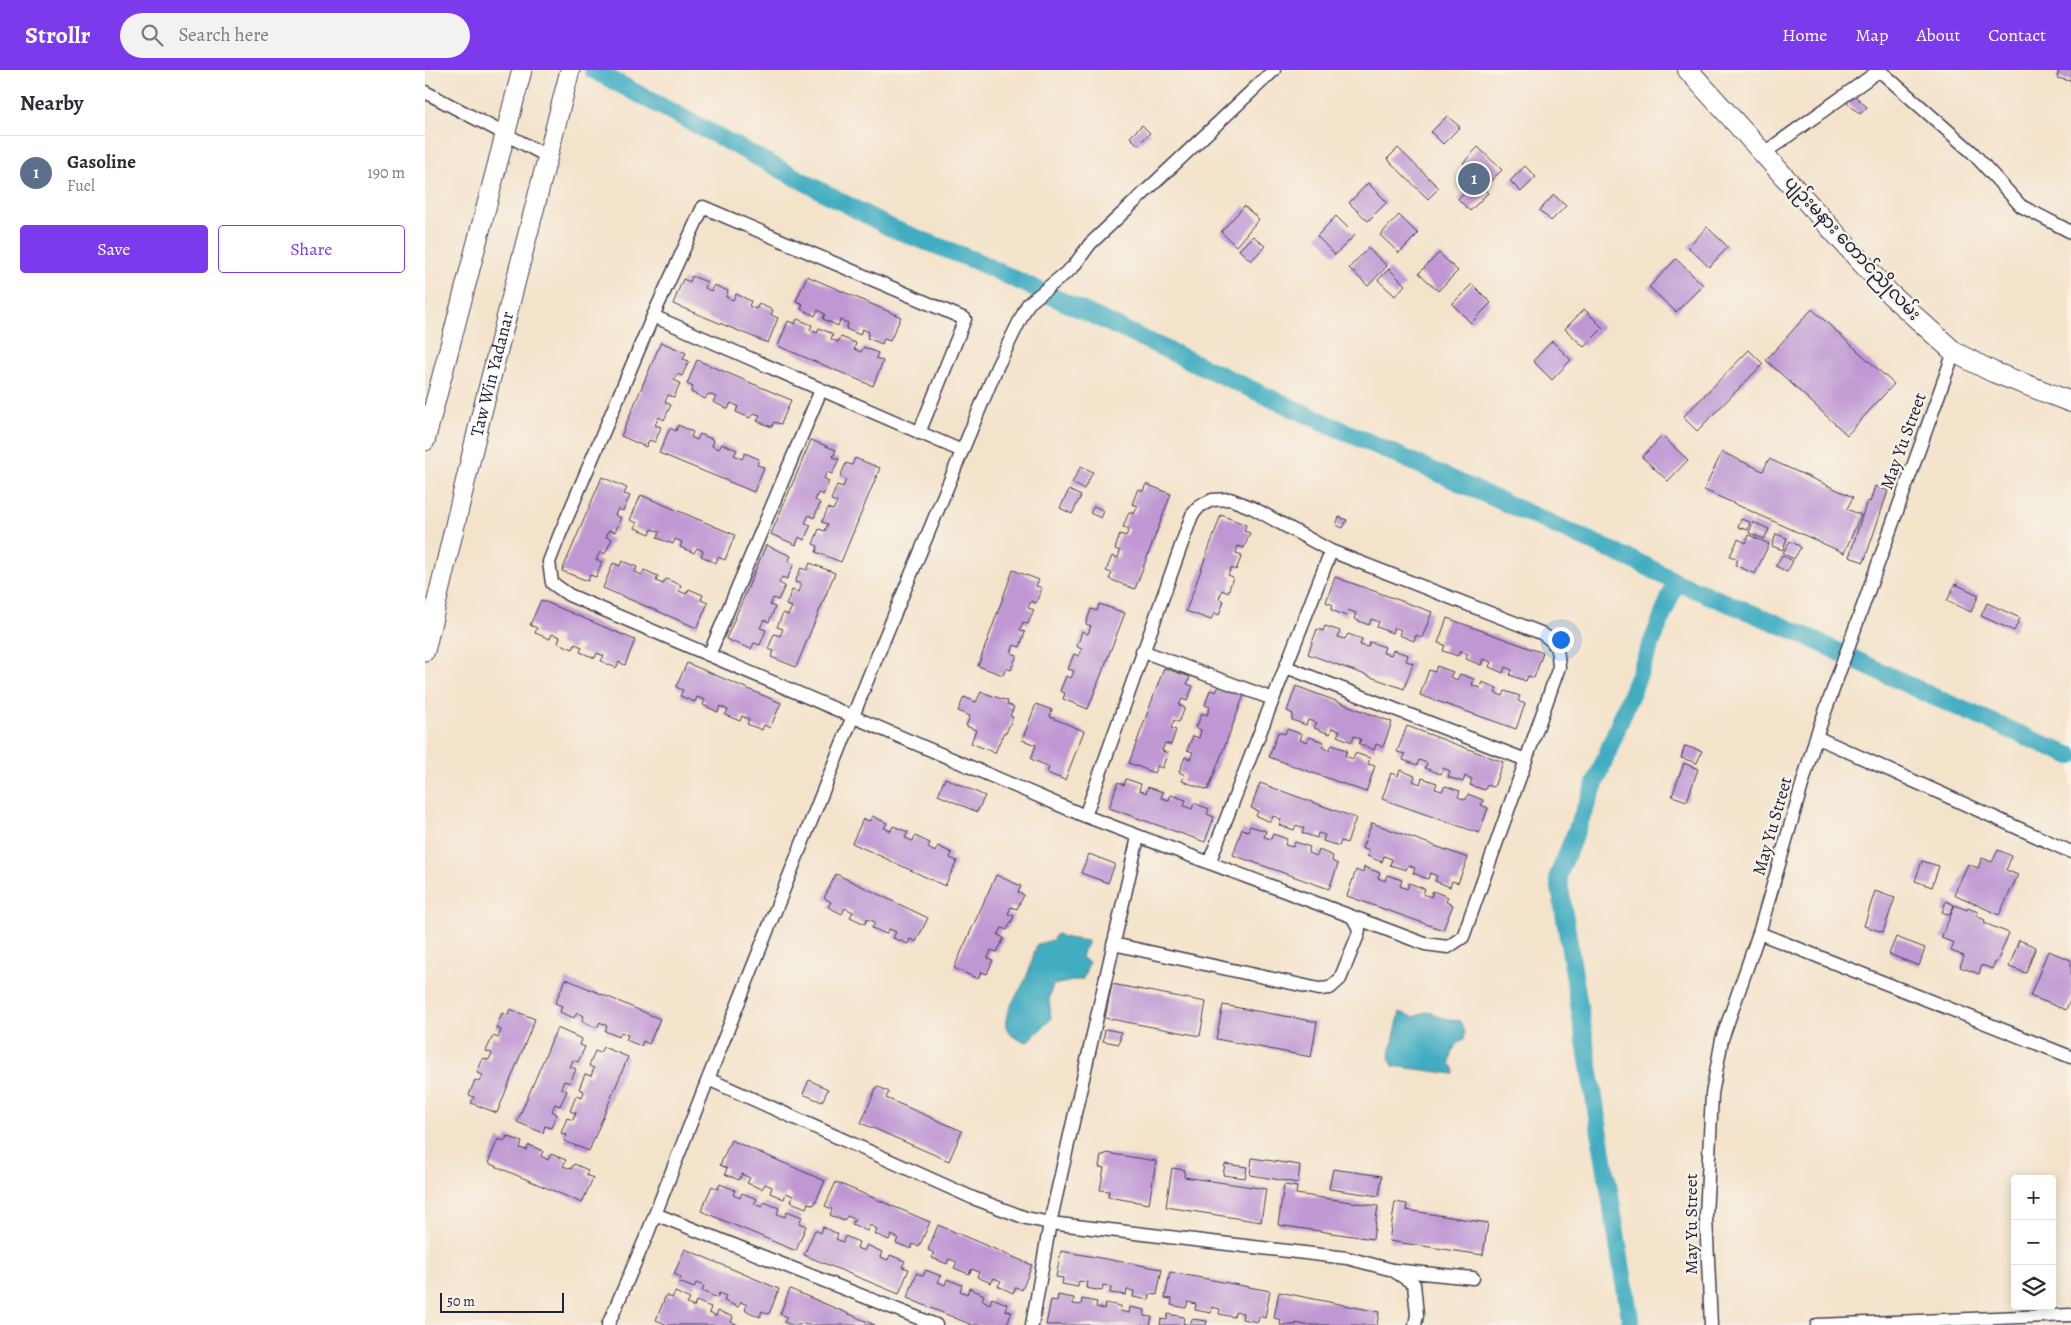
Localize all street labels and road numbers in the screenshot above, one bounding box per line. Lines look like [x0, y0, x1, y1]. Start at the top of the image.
street label: ပျဉ်းမနား တောင်ညိုလမ်း [1777, 169, 1928, 328]
street label: Taw Win Yadanar [465, 309, 519, 439]
street label: May Yu Street [1874, 389, 1932, 493]
street label: May Yu Street [1746, 774, 1798, 878]
street label: May Yu Street [1679, 1173, 1703, 1275]

